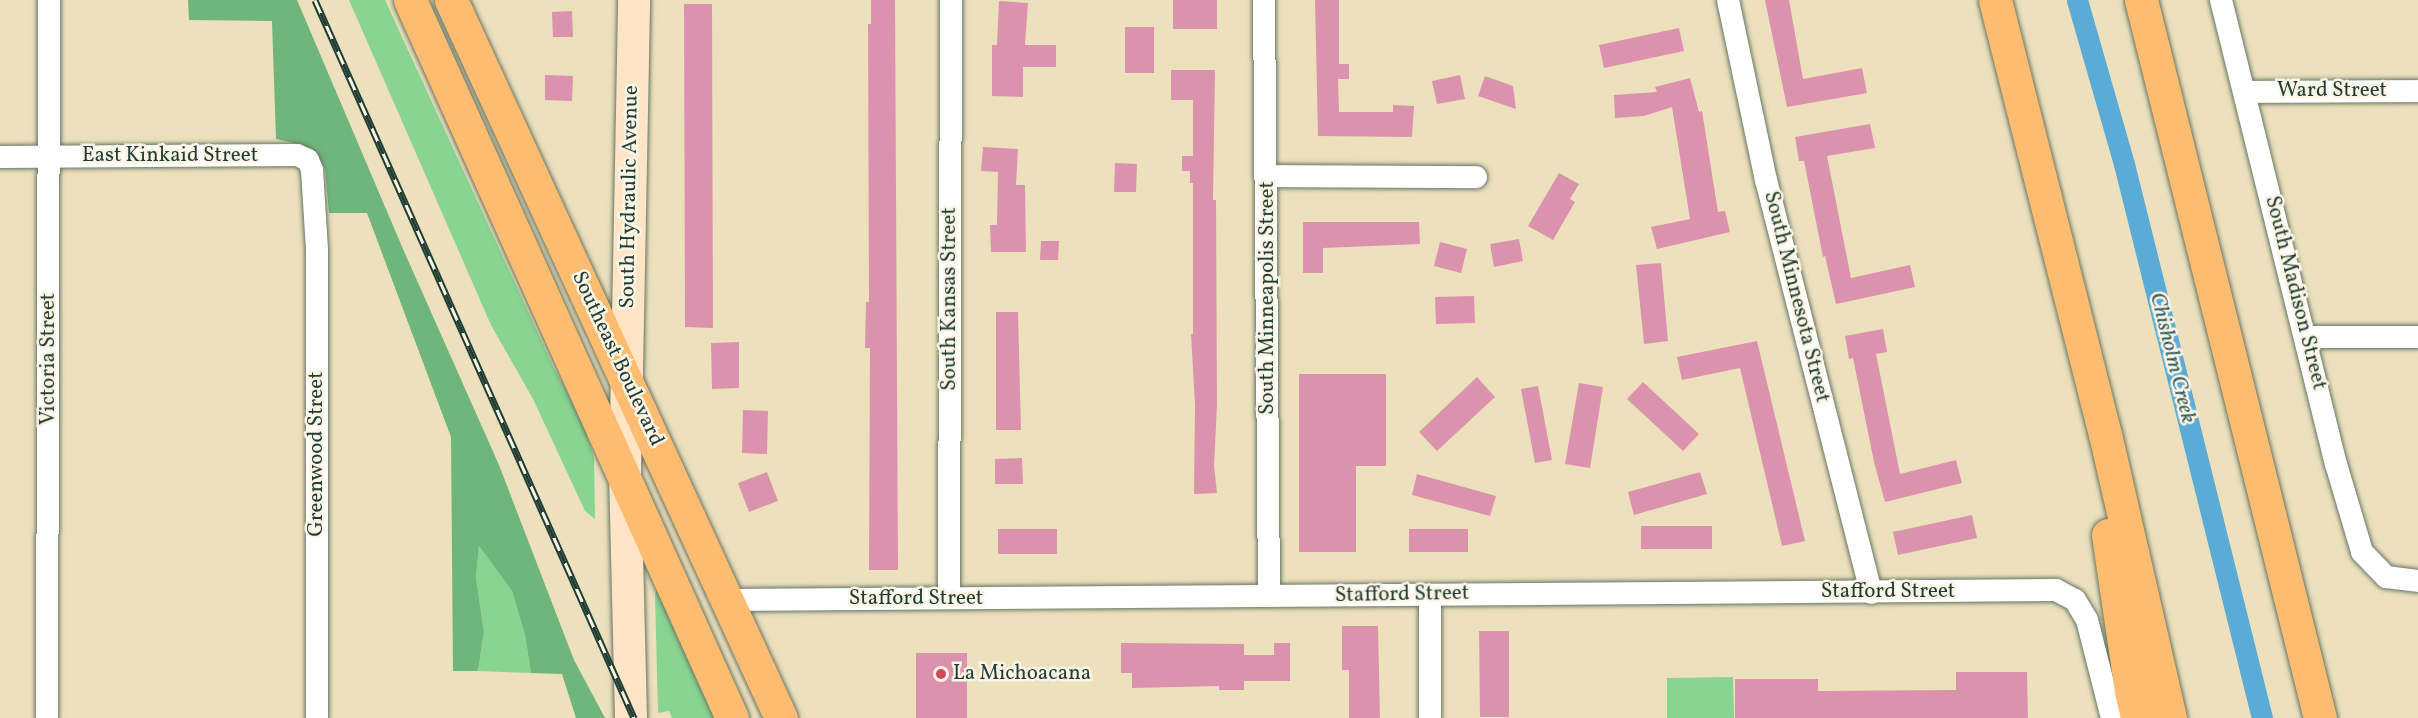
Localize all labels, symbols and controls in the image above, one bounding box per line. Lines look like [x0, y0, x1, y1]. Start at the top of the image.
street label: Ward Street [2277, 78, 2387, 104]
street label: South Hydraulic Avenue [615, 85, 645, 309]
street label: East Kinkaid Street [82, 143, 258, 169]
street label: South Minneapolis Street [1255, 181, 1281, 415]
street label: South Minnesota Street [1758, 189, 1834, 405]
street label: South Madison Street [2259, 194, 2331, 392]
street label: South Kansas Street [937, 207, 963, 391]
street label: Southeast Boulevard [565, 268, 669, 450]
water label: Chisholm Creek [2143, 290, 2201, 426]
street label: Victoria Street [36, 293, 62, 425]
street label: Greenwood Street [304, 371, 330, 537]
street label: Stafford Street [1821, 579, 1955, 605]
street label: Stafford Street [1335, 581, 1469, 609]
street label: Stafford Street [849, 586, 983, 612]
place label: La Michoacana [953, 661, 1091, 687]
marker: La Michoacana [934, 667, 948, 681]

